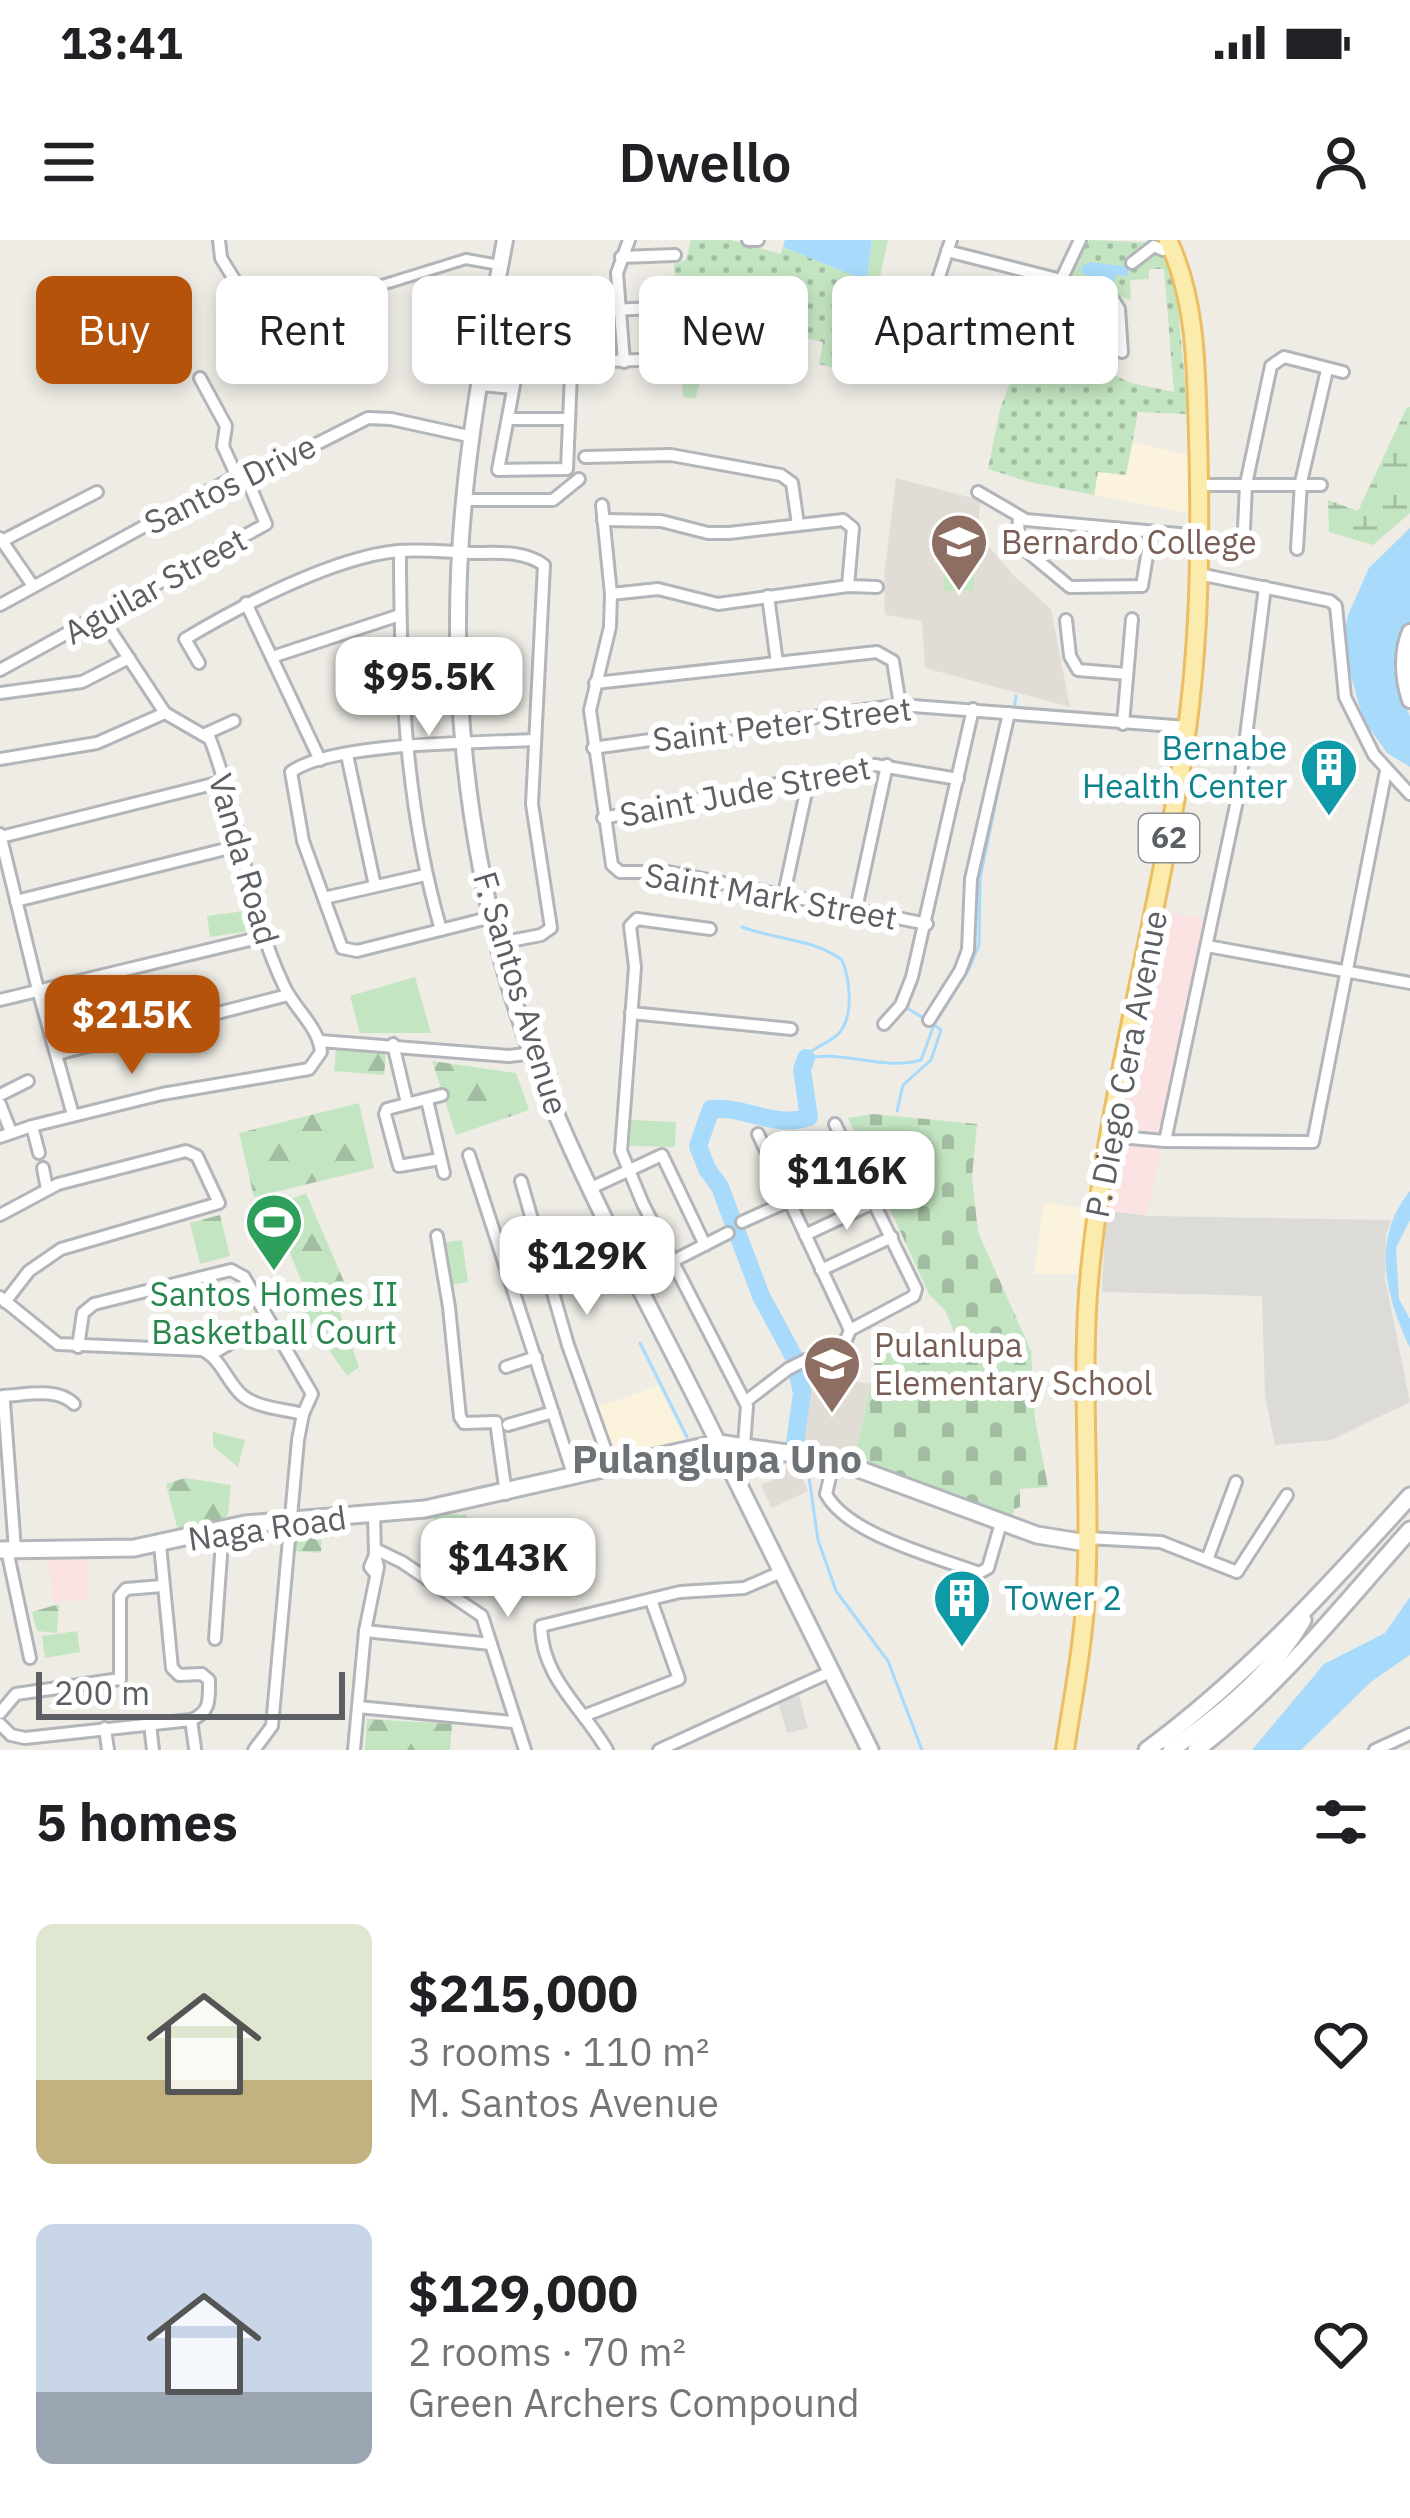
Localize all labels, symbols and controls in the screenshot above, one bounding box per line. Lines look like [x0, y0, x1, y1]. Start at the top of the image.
text: 13:41 [60, 13, 183, 71]
text: Dwello [619, 127, 791, 197]
icon: menu [36, 129, 102, 195]
icon: person [1308, 129, 1374, 195]
chip: Buy [36, 276, 192, 384]
chip: Rent [216, 276, 388, 384]
chip: Filters [412, 276, 615, 384]
chip: New [639, 276, 808, 384]
chip: Apartment [832, 276, 1118, 384]
street label: Santos Drive [137, 423, 323, 544]
school or university icon: Bernardo College [928, 511, 990, 593]
street label: Aguilar Street [56, 518, 254, 653]
place label: Bernardo College [1001, 520, 1257, 563]
pin: $95.5K [331, 637, 527, 739]
text: $95.5K [363, 650, 495, 701]
street label: Saint Peter Street [650, 686, 914, 761]
place label: Bernabe Health Center [1082, 726, 1287, 807]
building icon: Bernabe Health Center [1298, 736, 1360, 818]
street label: Saint Jude Street [616, 745, 874, 836]
street label: Vanda Road [200, 768, 289, 949]
road number: 62 [1139, 814, 1199, 862]
street label: Saint Mark Street [642, 852, 901, 939]
street label: F. Santos Avenue [464, 866, 579, 1120]
street label: P. Diego Cera Avenue [1075, 907, 1176, 1221]
pin: $215K [48, 975, 216, 1077]
text: $215K [72, 988, 192, 1039]
pin: $116K [763, 1131, 931, 1233]
text: $116K [787, 1144, 907, 1195]
sports icon: Santos Homes II Basketball Court [243, 1191, 305, 1273]
pin: $129K [503, 1216, 671, 1318]
text: $129K [527, 1229, 647, 1280]
place label: Santos Homes II Basketball Court [150, 1272, 398, 1353]
place label: Pulanlupa Elementary School [874, 1323, 1152, 1404]
school or university icon: Pulanlupa Elementary School [801, 1333, 863, 1415]
district label: Pulanglupa Uno [572, 1433, 862, 1484]
street label: Naga Road [185, 1495, 349, 1560]
pin: $143K [424, 1518, 592, 1620]
text: $143K [448, 1531, 568, 1582]
building icon: Tower 2 [931, 1567, 993, 1649]
place label: Tower 2 [1004, 1576, 1122, 1619]
scale bar [36, 1666, 345, 1719]
text: 200 m [54, 1671, 150, 1714]
text: 5 homes [36, 1789, 238, 1855]
icon: filters [1308, 1789, 1374, 1855]
text: $215,000 [408, 1960, 638, 2026]
icon: home [132, 1972, 276, 2116]
icon: heart [1308, 2011, 1374, 2077]
text: 3 rooms · 110 m² [408, 2026, 710, 2077]
text: M. Santos Avenue [408, 2077, 719, 2128]
text: $129,000 [408, 2260, 638, 2326]
icon: home [132, 2272, 276, 2416]
icon: heart [1308, 2311, 1374, 2377]
text: 2 rooms · 70 m² [408, 2326, 686, 2377]
text: Green Archers Compound [408, 2377, 860, 2428]

